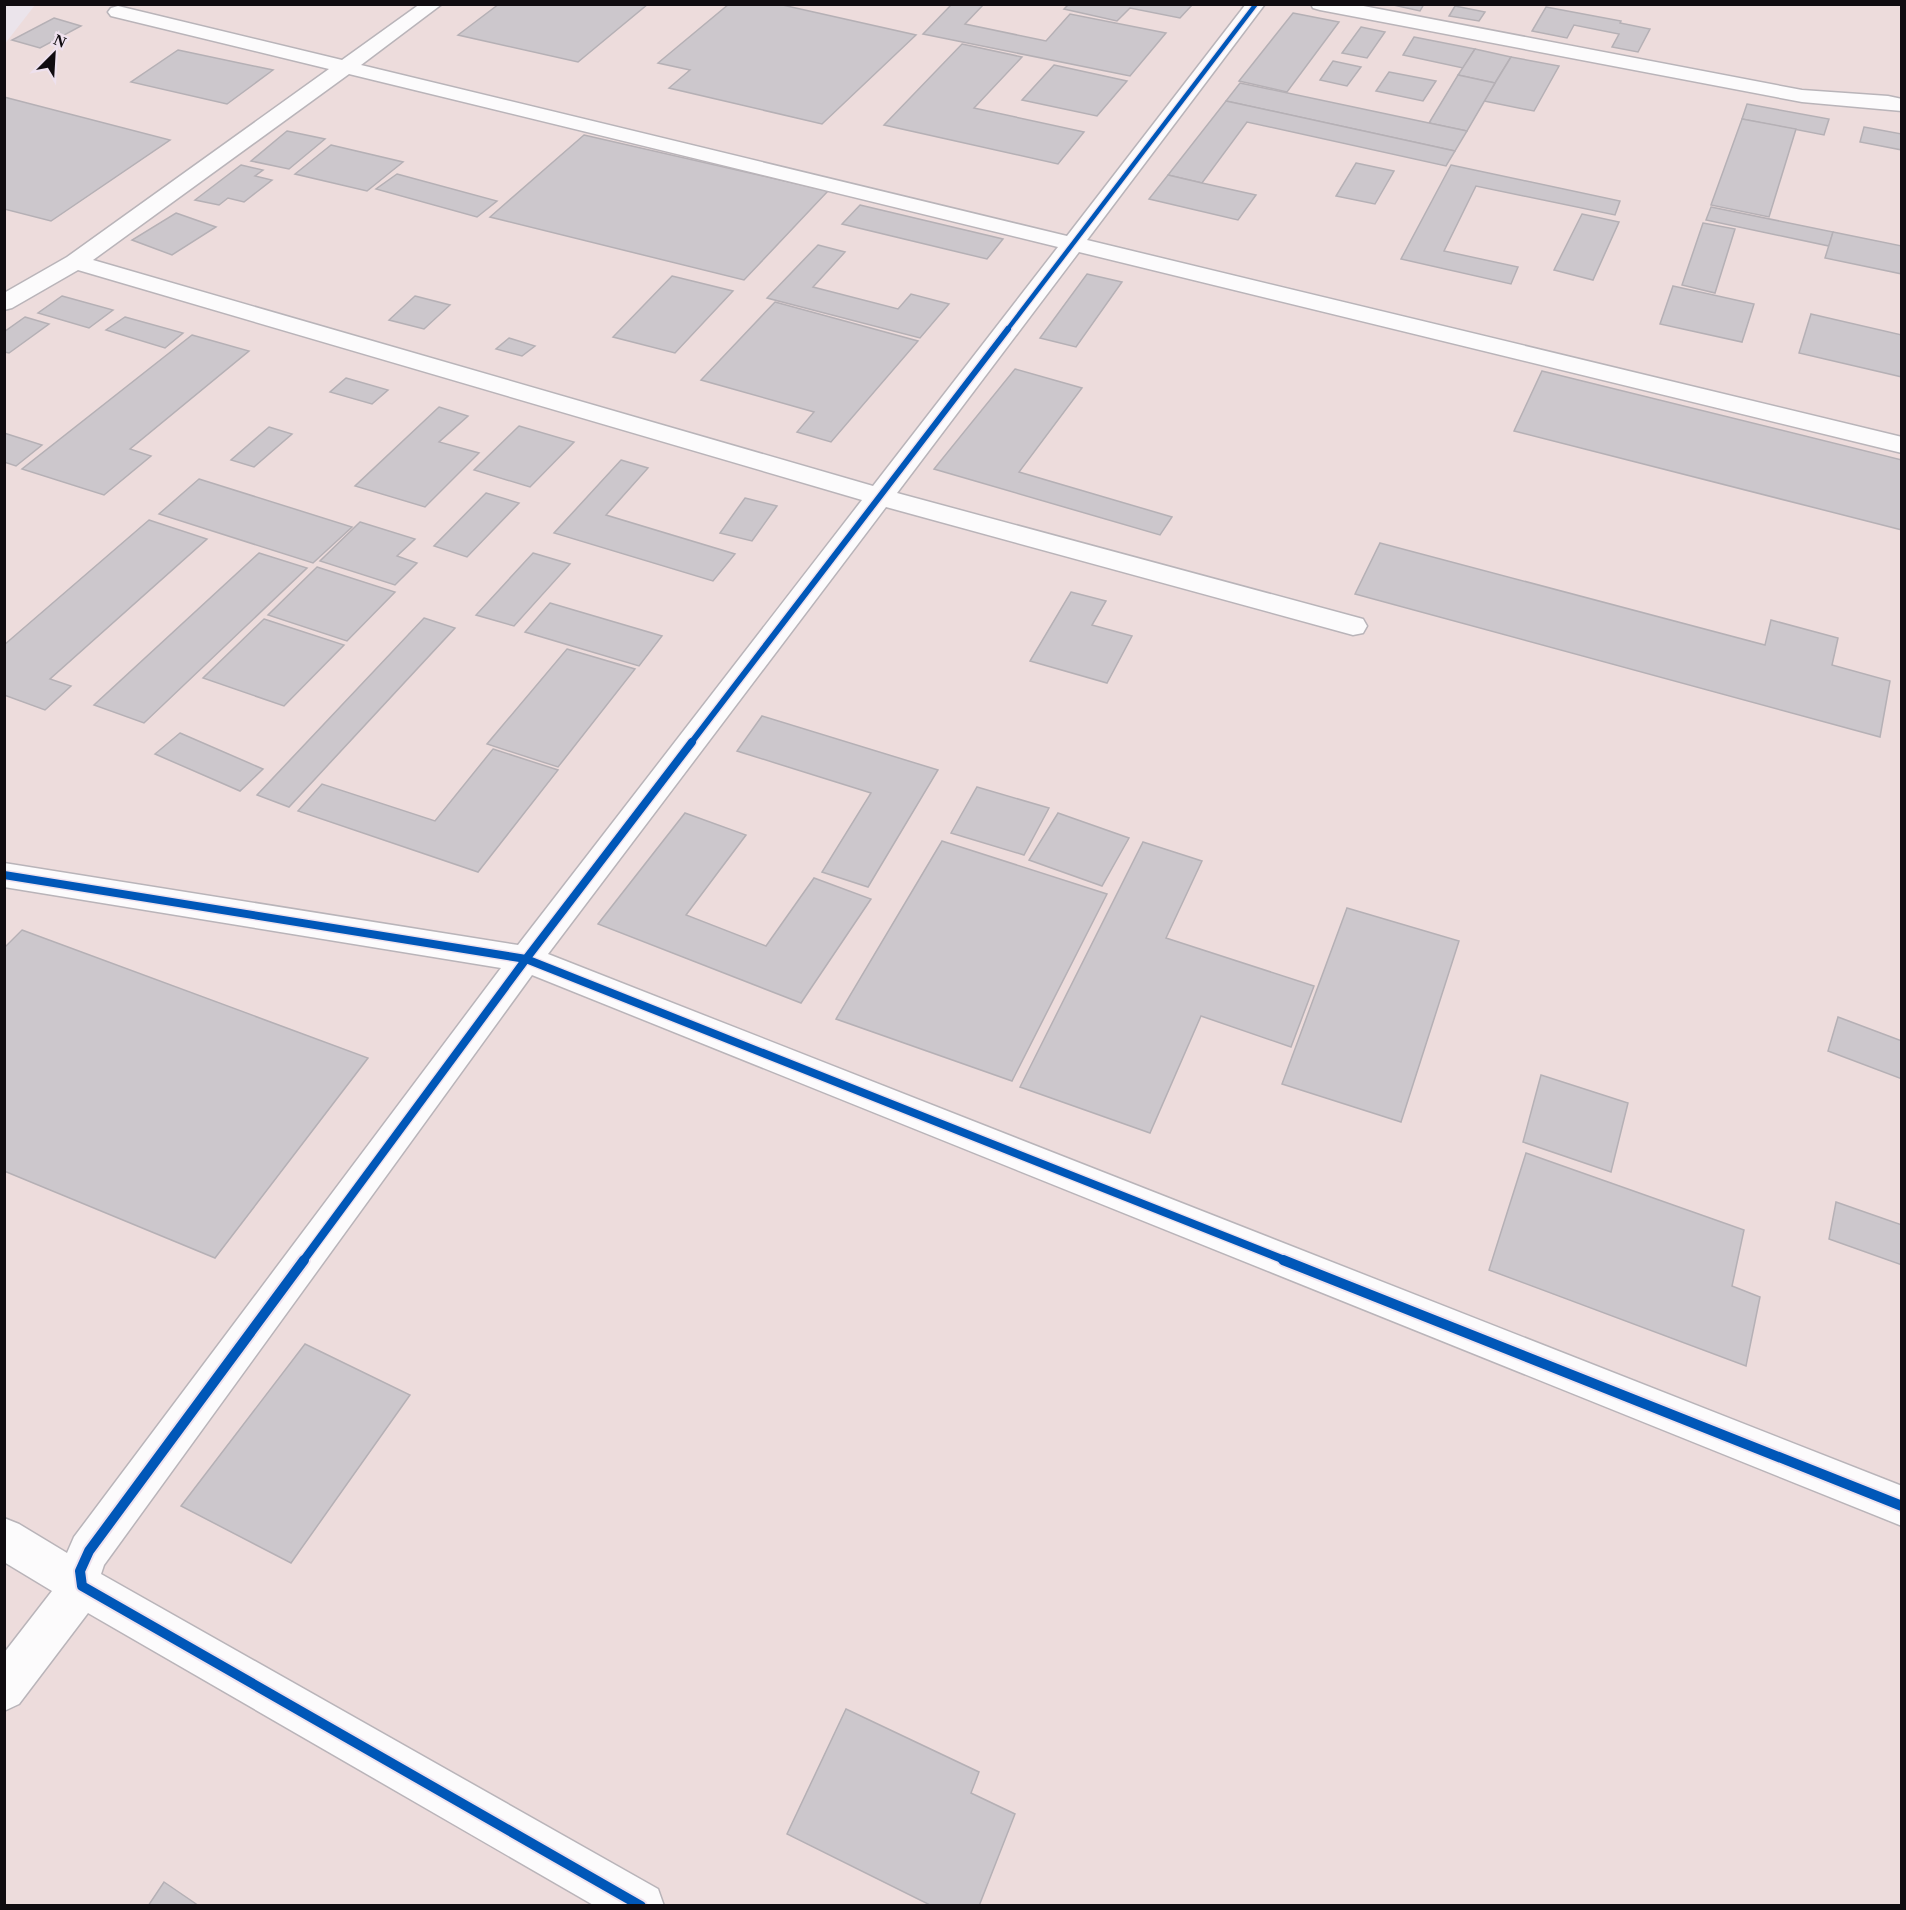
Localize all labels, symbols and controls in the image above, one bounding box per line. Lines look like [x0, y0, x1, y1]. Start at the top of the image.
north arrow [24, 24, 84, 84]
text: N [51, 31, 69, 51]

